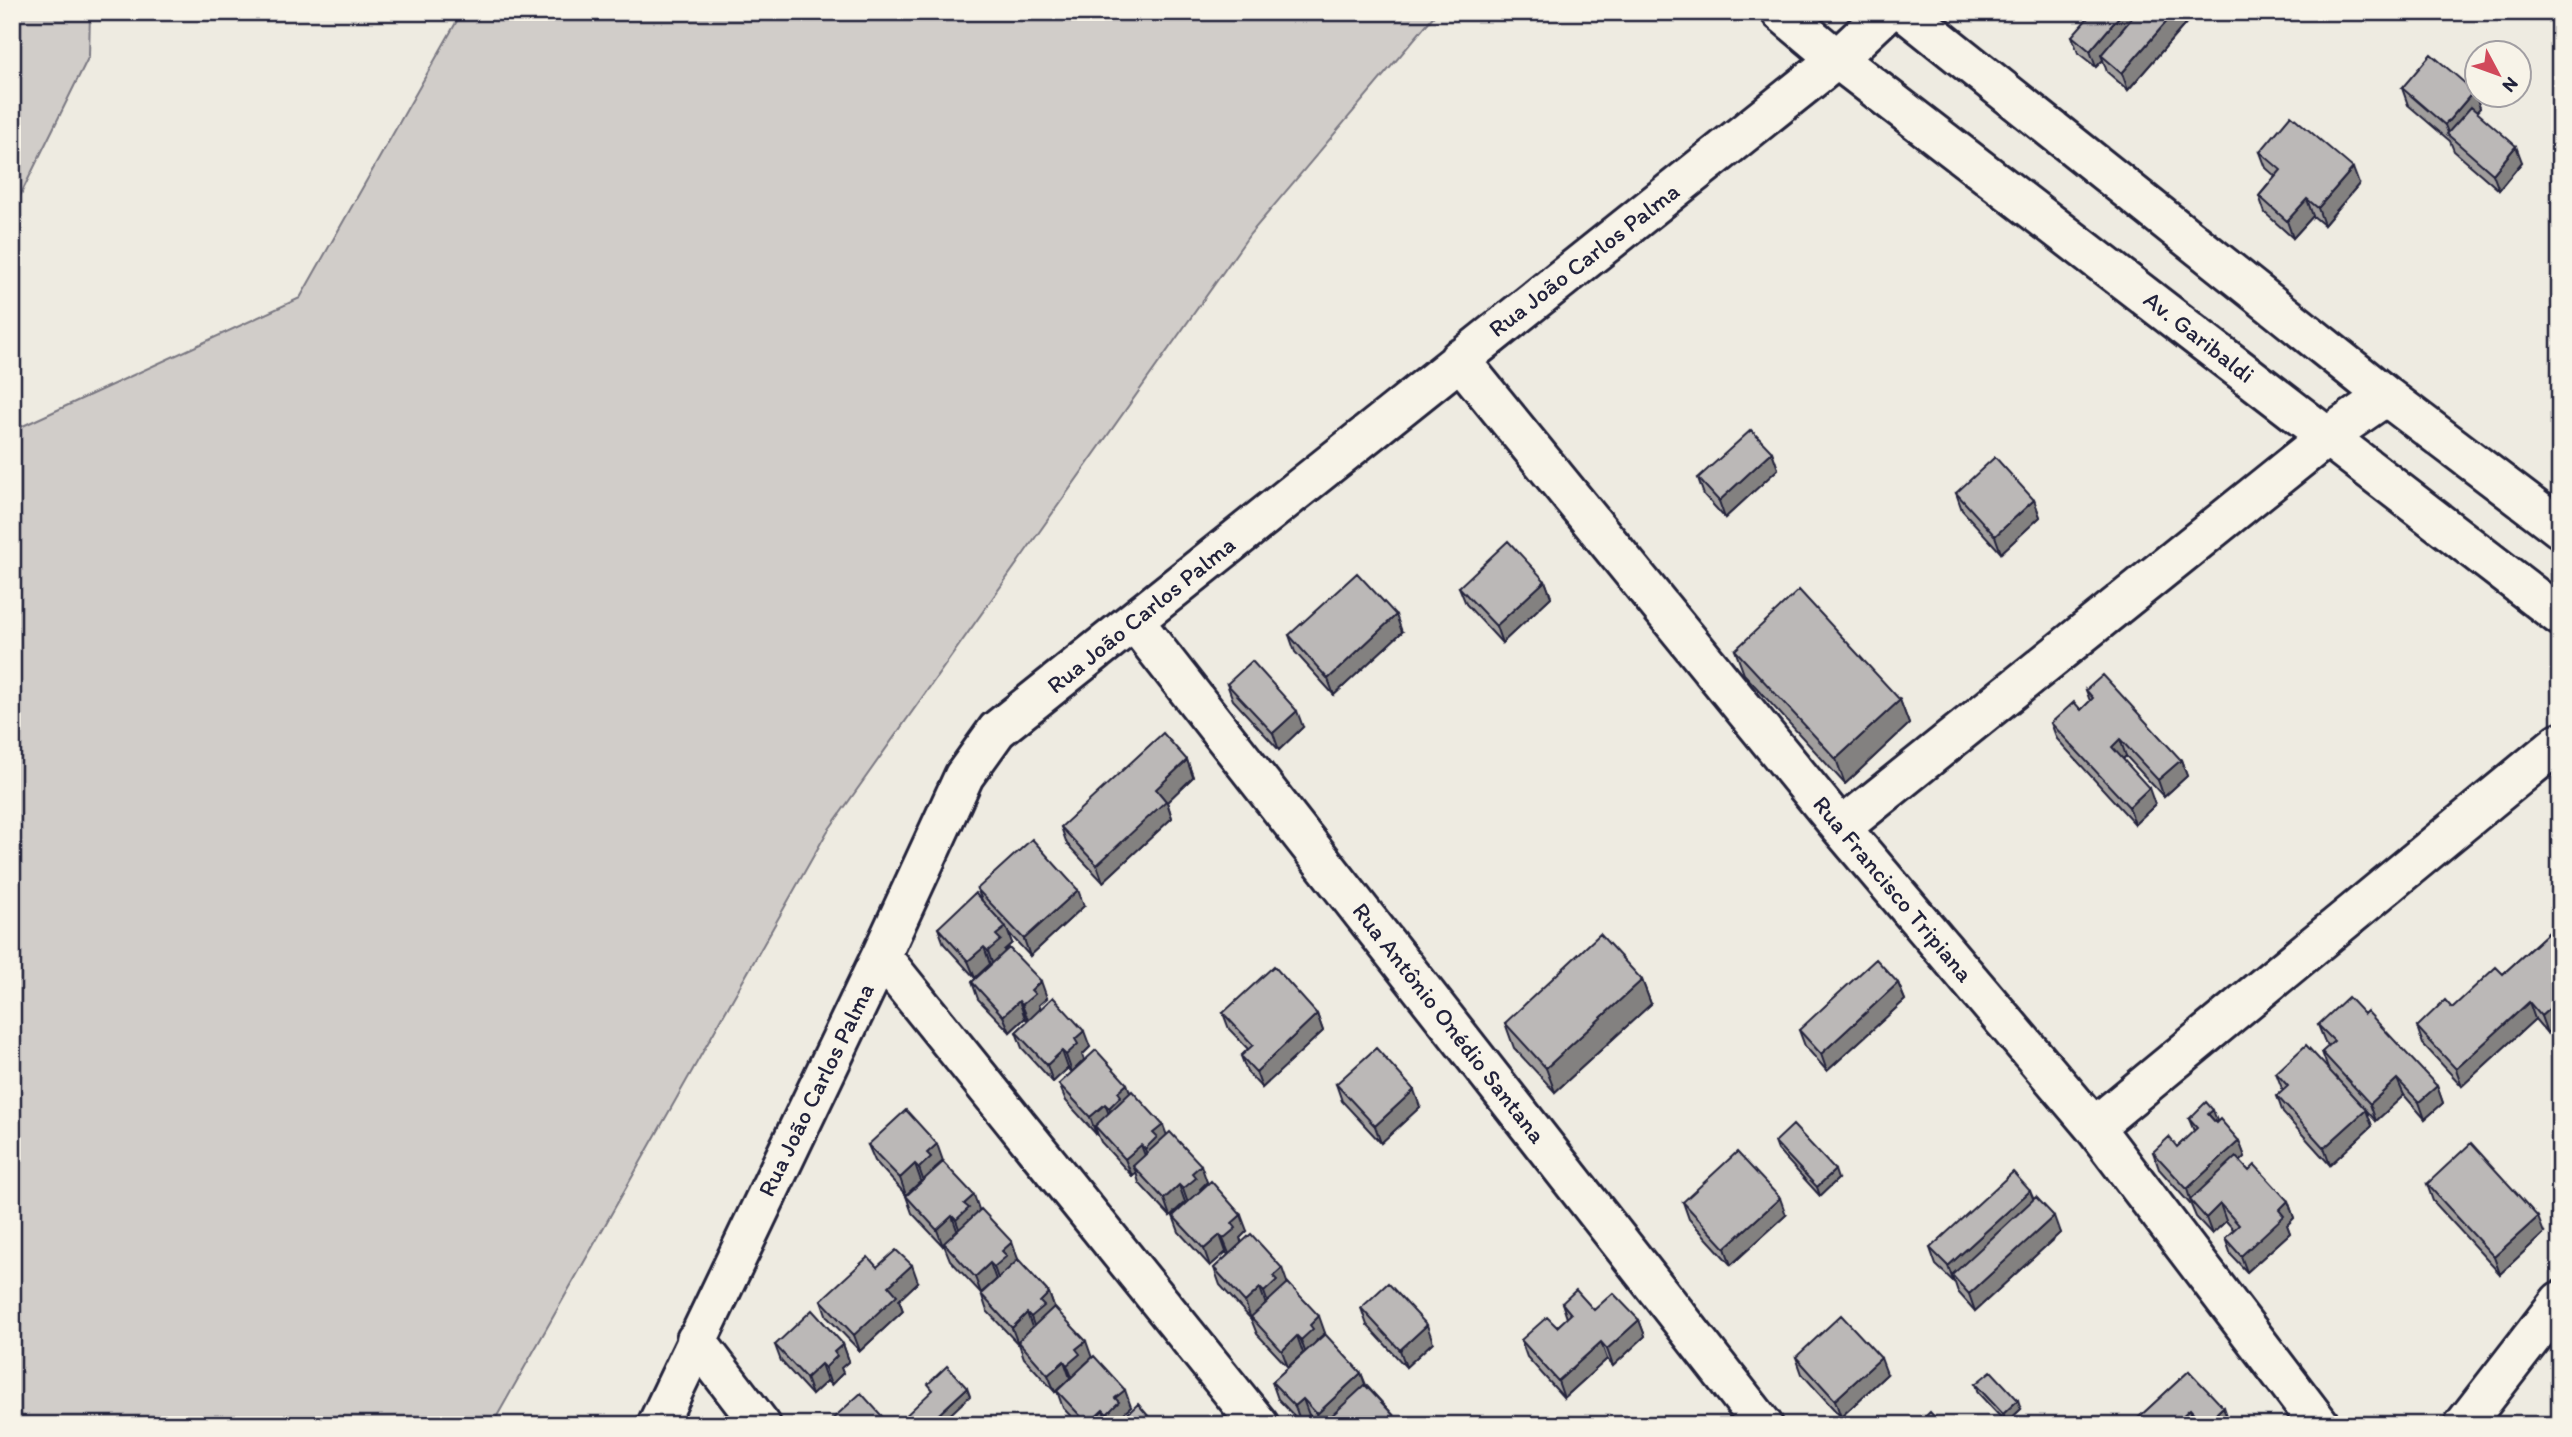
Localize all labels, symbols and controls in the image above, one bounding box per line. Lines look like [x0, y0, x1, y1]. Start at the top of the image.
north arrow [2464, 38, 2534, 108]
text: N [2498, 72, 2523, 97]
street label: Rua João Carlos Palma [1483, 176, 1685, 343]
street label: Av. Garibaldi [2138, 284, 2260, 389]
street label: Rua João Carlos Palma [1041, 530, 1241, 699]
street label: Rua Francisco Tripiana [1807, 790, 1980, 988]
street label: Rua Antônio Onédio Santana [1346, 897, 1553, 1149]
street label: Rua João Carlos Palma [751, 978, 880, 1201]

